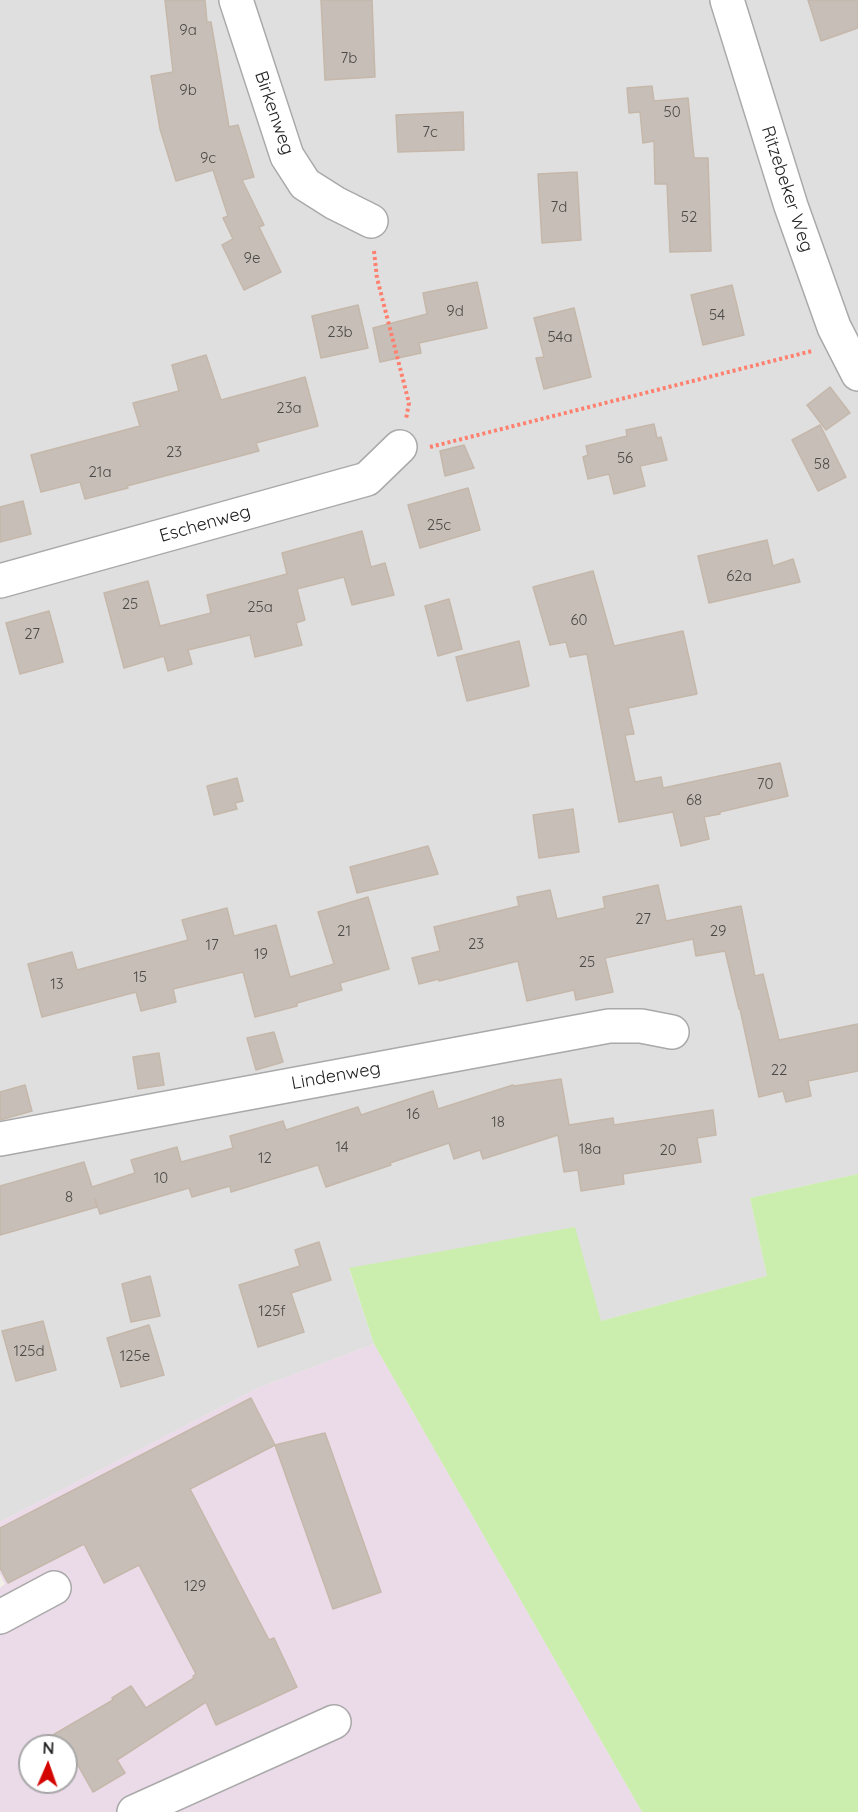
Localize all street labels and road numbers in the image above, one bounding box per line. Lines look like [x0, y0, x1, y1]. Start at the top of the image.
street label: Birkenweg [250, 68, 298, 158]
street label: Ritzebeker Weg [756, 123, 818, 255]
street label: Eschenweg [157, 501, 253, 547]
street label: Lindenweg [290, 1058, 382, 1094]

